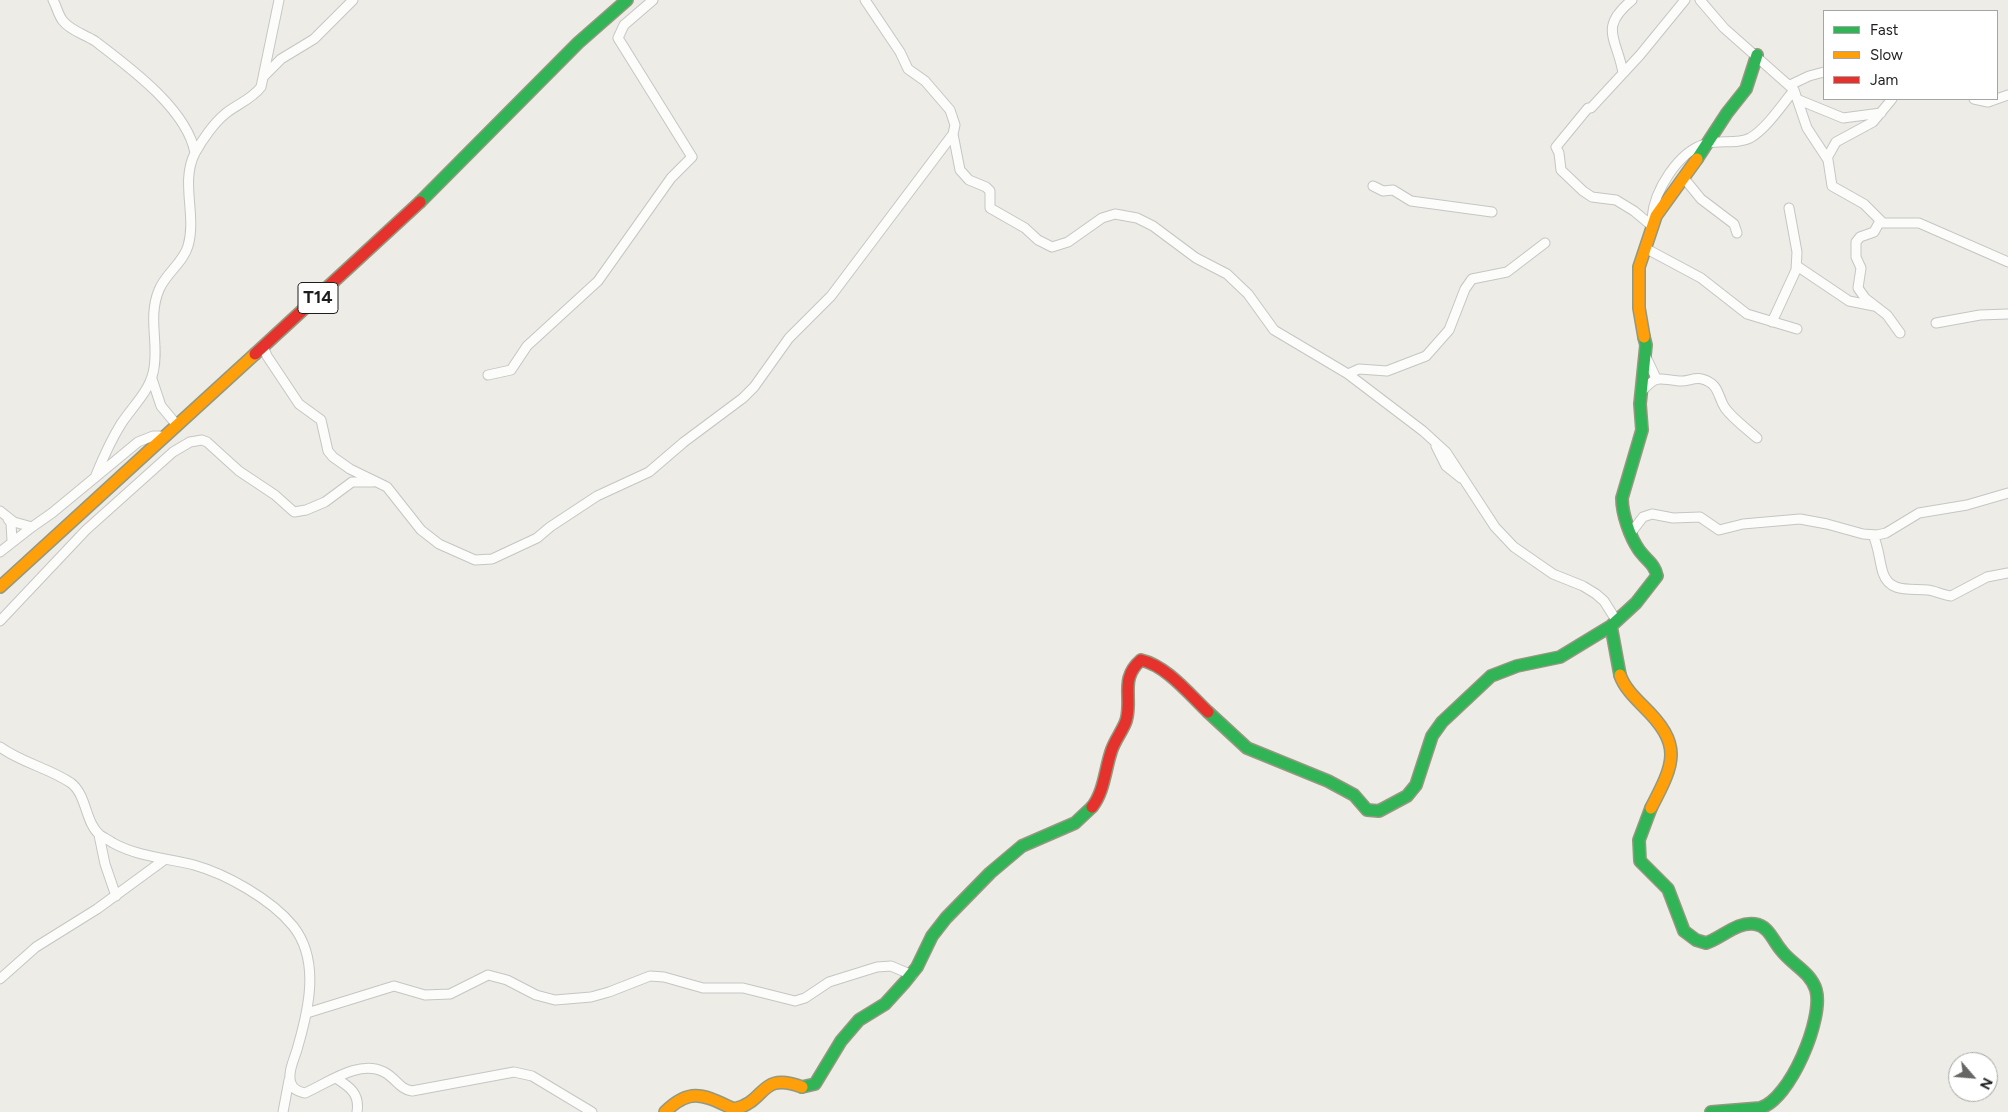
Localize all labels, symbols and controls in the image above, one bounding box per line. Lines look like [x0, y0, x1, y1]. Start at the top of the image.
legend [1823, 10, 1998, 100]
text: Fast [1870, 21, 1898, 39]
text: Slow [1870, 46, 1903, 64]
text: Jam [1870, 71, 1898, 89]
road number: T14 [298, 282, 338, 314]
north arrow [1948, 1052, 1998, 1102]
text: N [1976, 1075, 1996, 1092]

